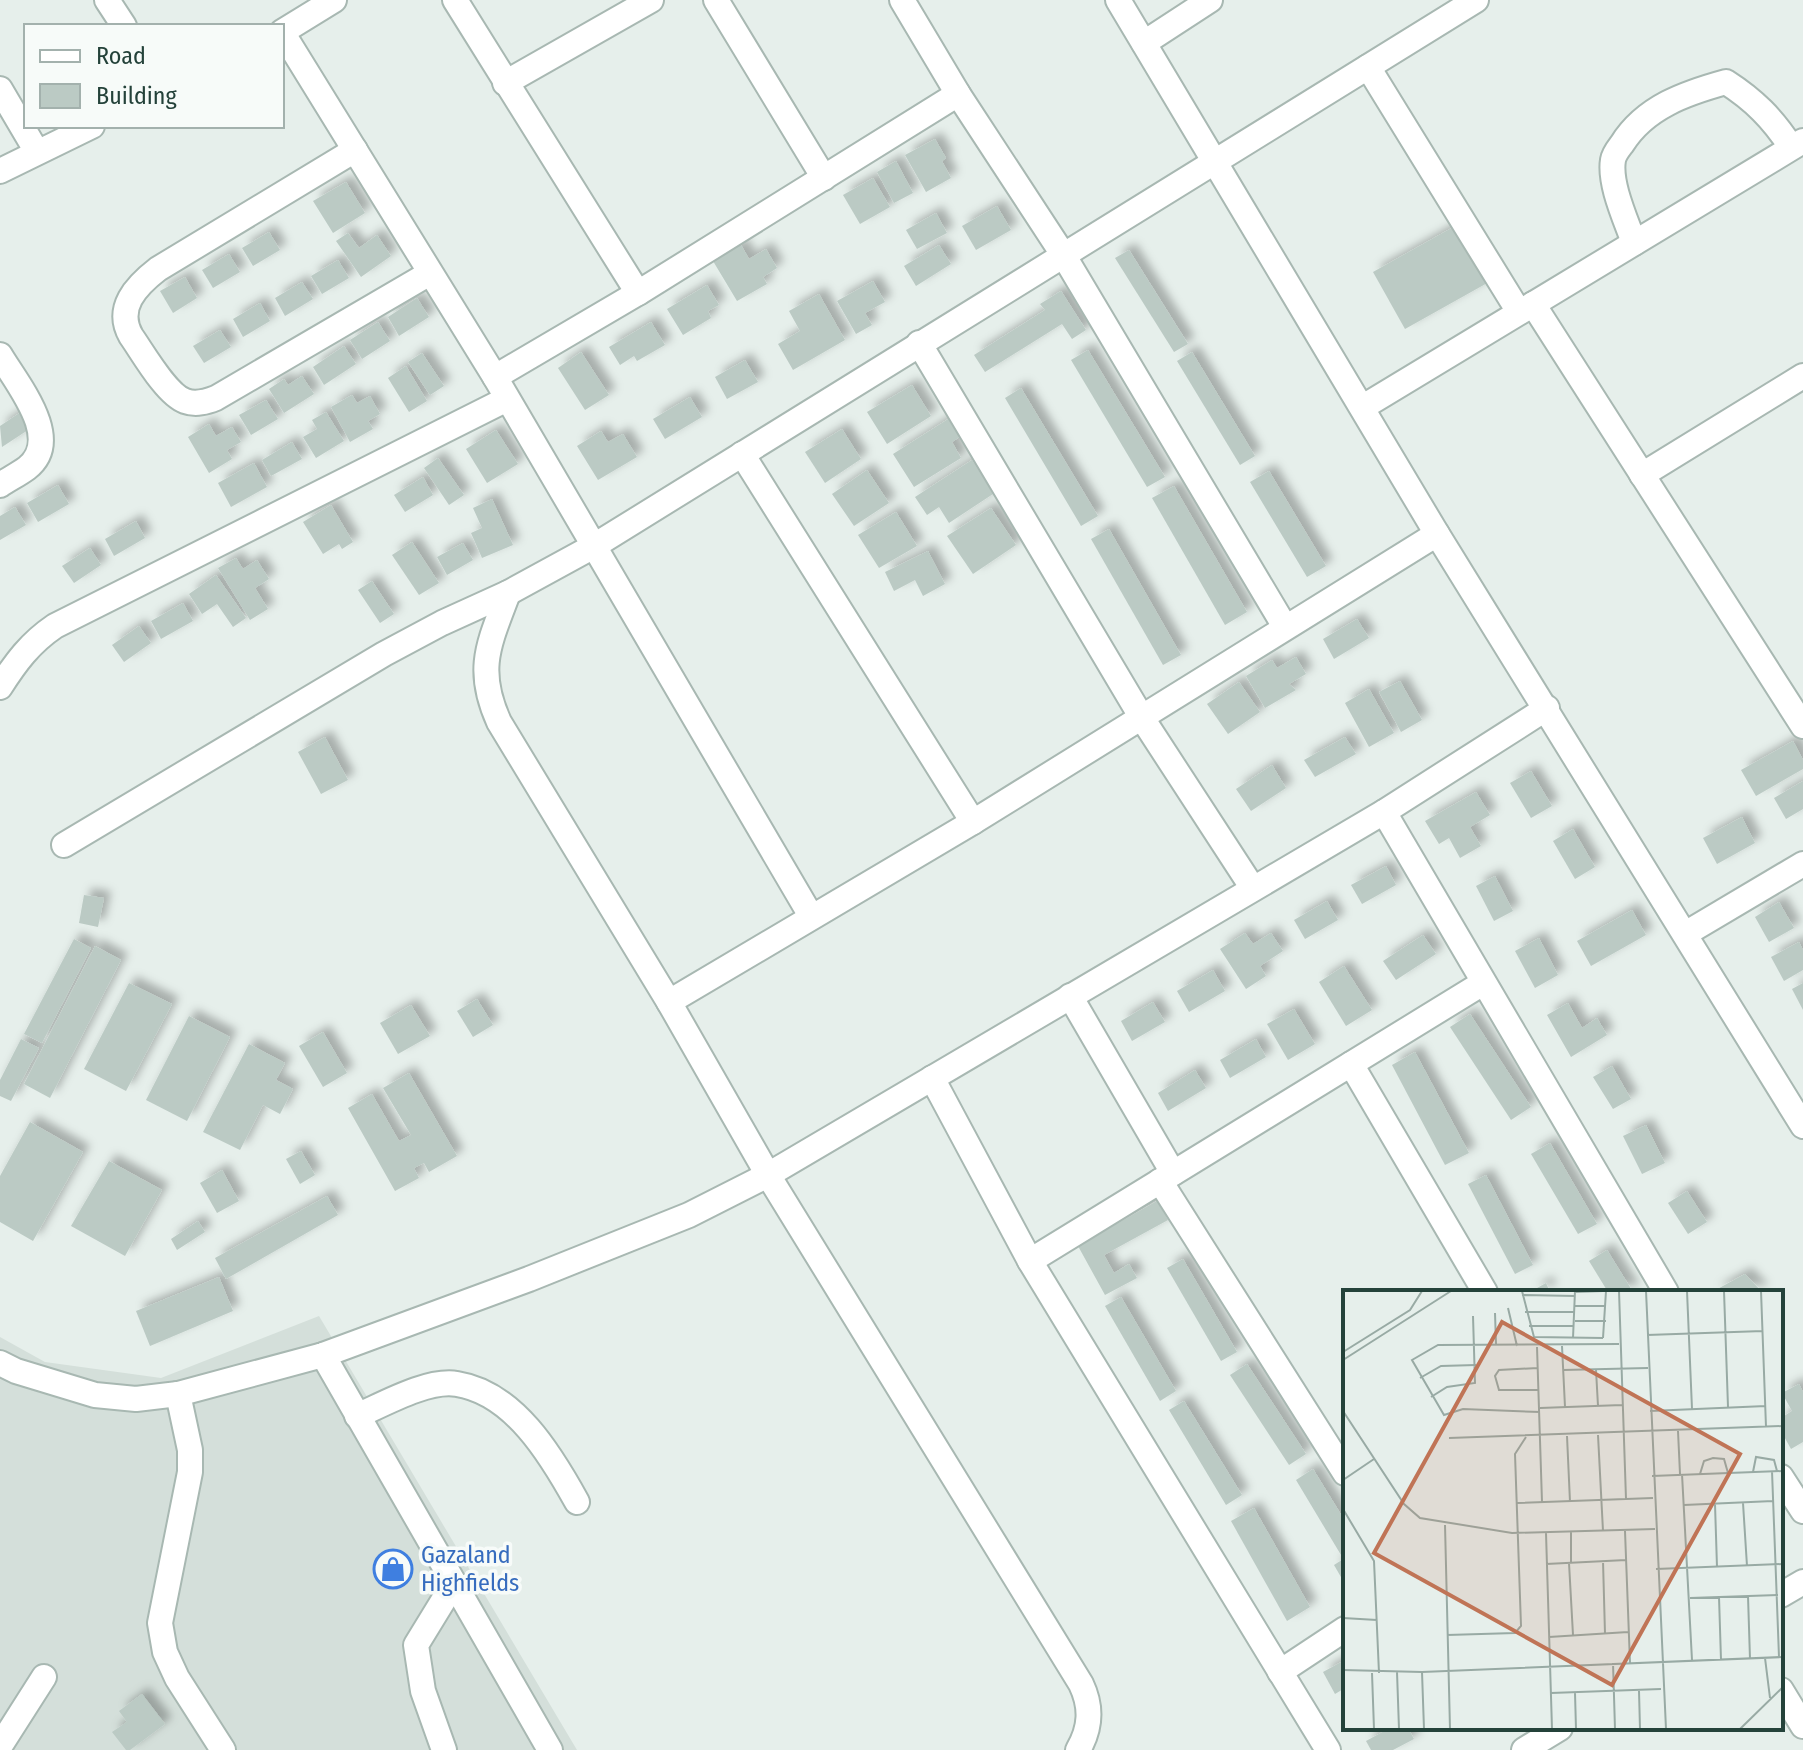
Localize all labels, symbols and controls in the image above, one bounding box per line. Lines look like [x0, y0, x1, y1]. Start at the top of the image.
legend [24, 24, 284, 128]
text: Road [96, 42, 146, 70]
text: Building [96, 82, 178, 110]
inset map [1343, 1290, 1783, 1730]
place label: Gazaland Highfields [421, 1541, 519, 1597]
shop icon: Gazaland Highfields [372, 1548, 414, 1590]

